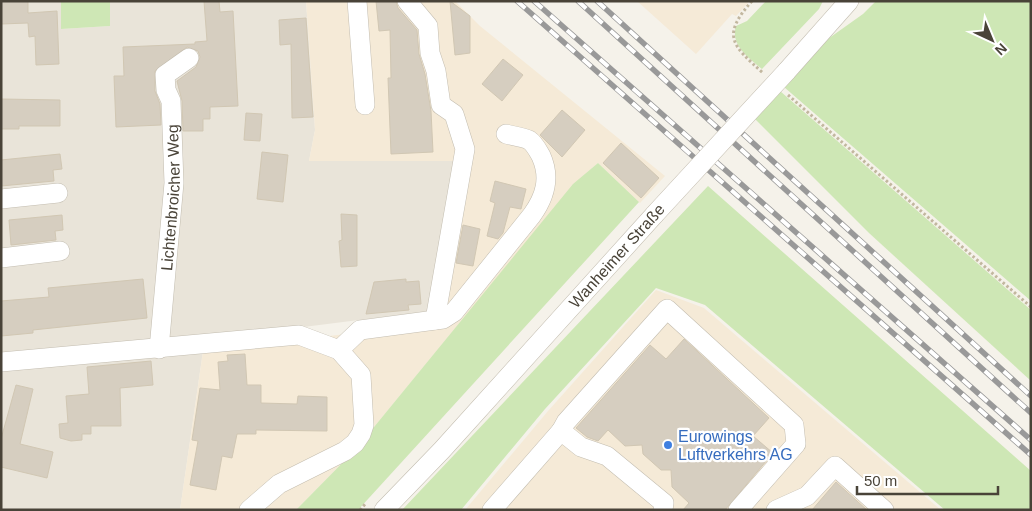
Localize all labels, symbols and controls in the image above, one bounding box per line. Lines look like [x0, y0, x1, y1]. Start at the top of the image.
north arrow [967, 15, 1017, 65]
text: N [992, 40, 1010, 59]
street label: Lichtenbroicher Weg [158, 124, 183, 271]
street label: Wanheimer Straße [566, 201, 668, 311]
place label: Eurowings Luftverkehrs AG [678, 428, 793, 463]
marker: Eurowings Luftverkehrs AG [662, 439, 674, 451]
scale bar [857, 464, 998, 496]
text: 50 m [864, 472, 897, 489]

